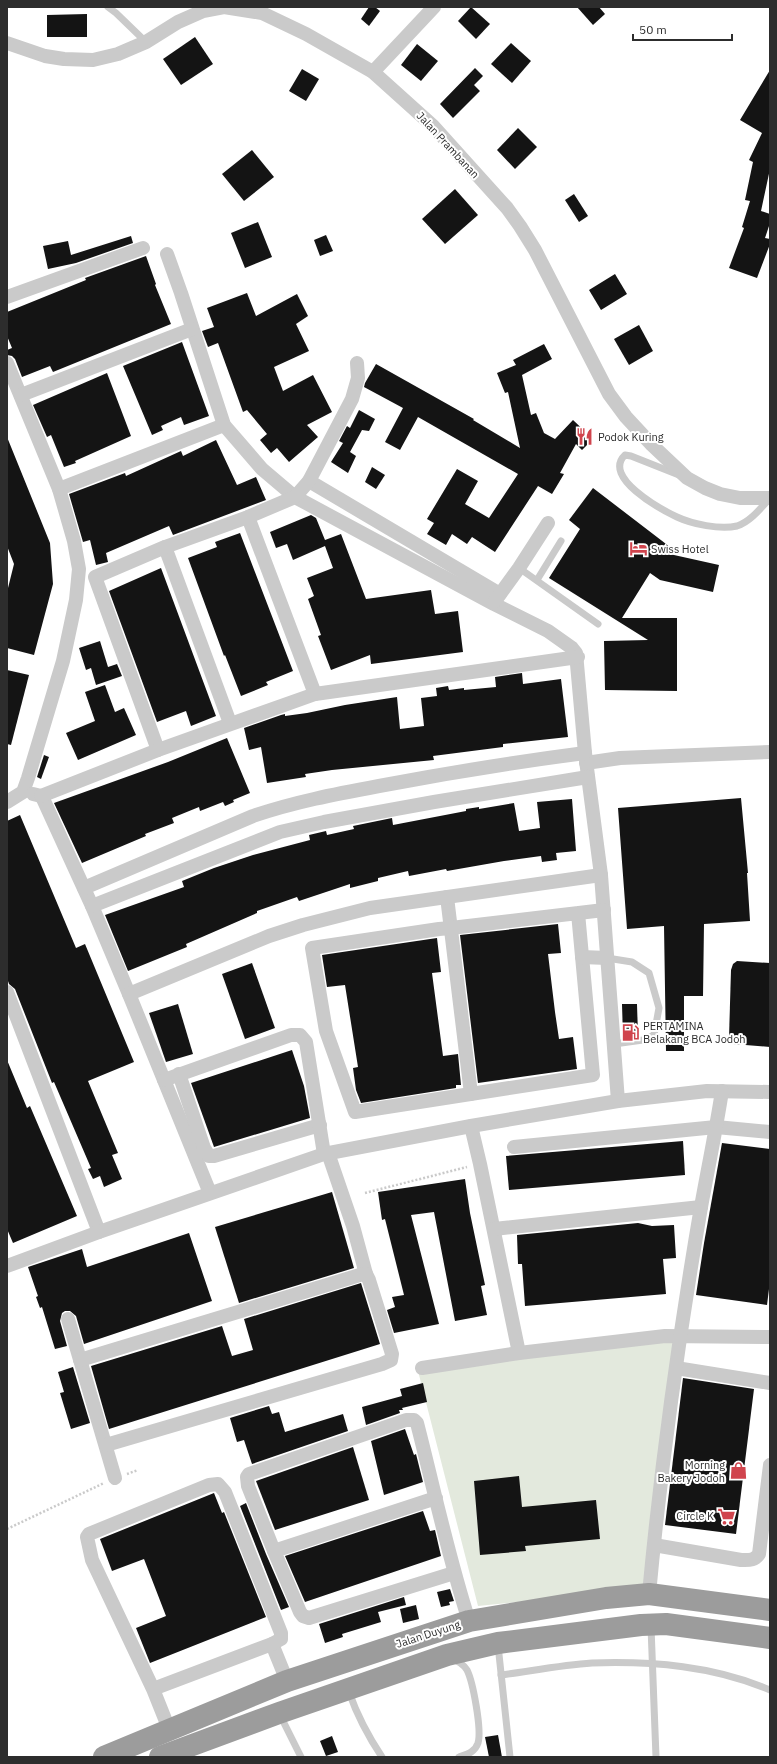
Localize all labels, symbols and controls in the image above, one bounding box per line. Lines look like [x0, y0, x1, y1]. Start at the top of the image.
scale bar [633, 16, 732, 42]
text: 50 m [639, 22, 667, 37]
street label: Jalan Prambanan [414, 109, 482, 181]
restaurant icon: Podok Kuring [575, 427, 595, 447]
place label: Podok Kuring [598, 430, 664, 444]
hotel icon: Swiss Hotel [628, 539, 648, 559]
place label: Swiss Hotel [651, 542, 709, 556]
place label: PERTAMINA Belakang BCA Jodoh [643, 1019, 746, 1046]
fuel station icon: PERTAMINA Belakang BCA Jodoh [620, 1022, 640, 1042]
place label: Morning Bakery Jodoh [658, 1458, 725, 1485]
shop icon: Morning Bakery Jodoh [728, 1461, 748, 1481]
supermarket icon: Circle K [717, 1506, 737, 1526]
place label: Circle K [676, 1509, 714, 1523]
street label: Jalan Duyung [394, 1617, 462, 1651]

